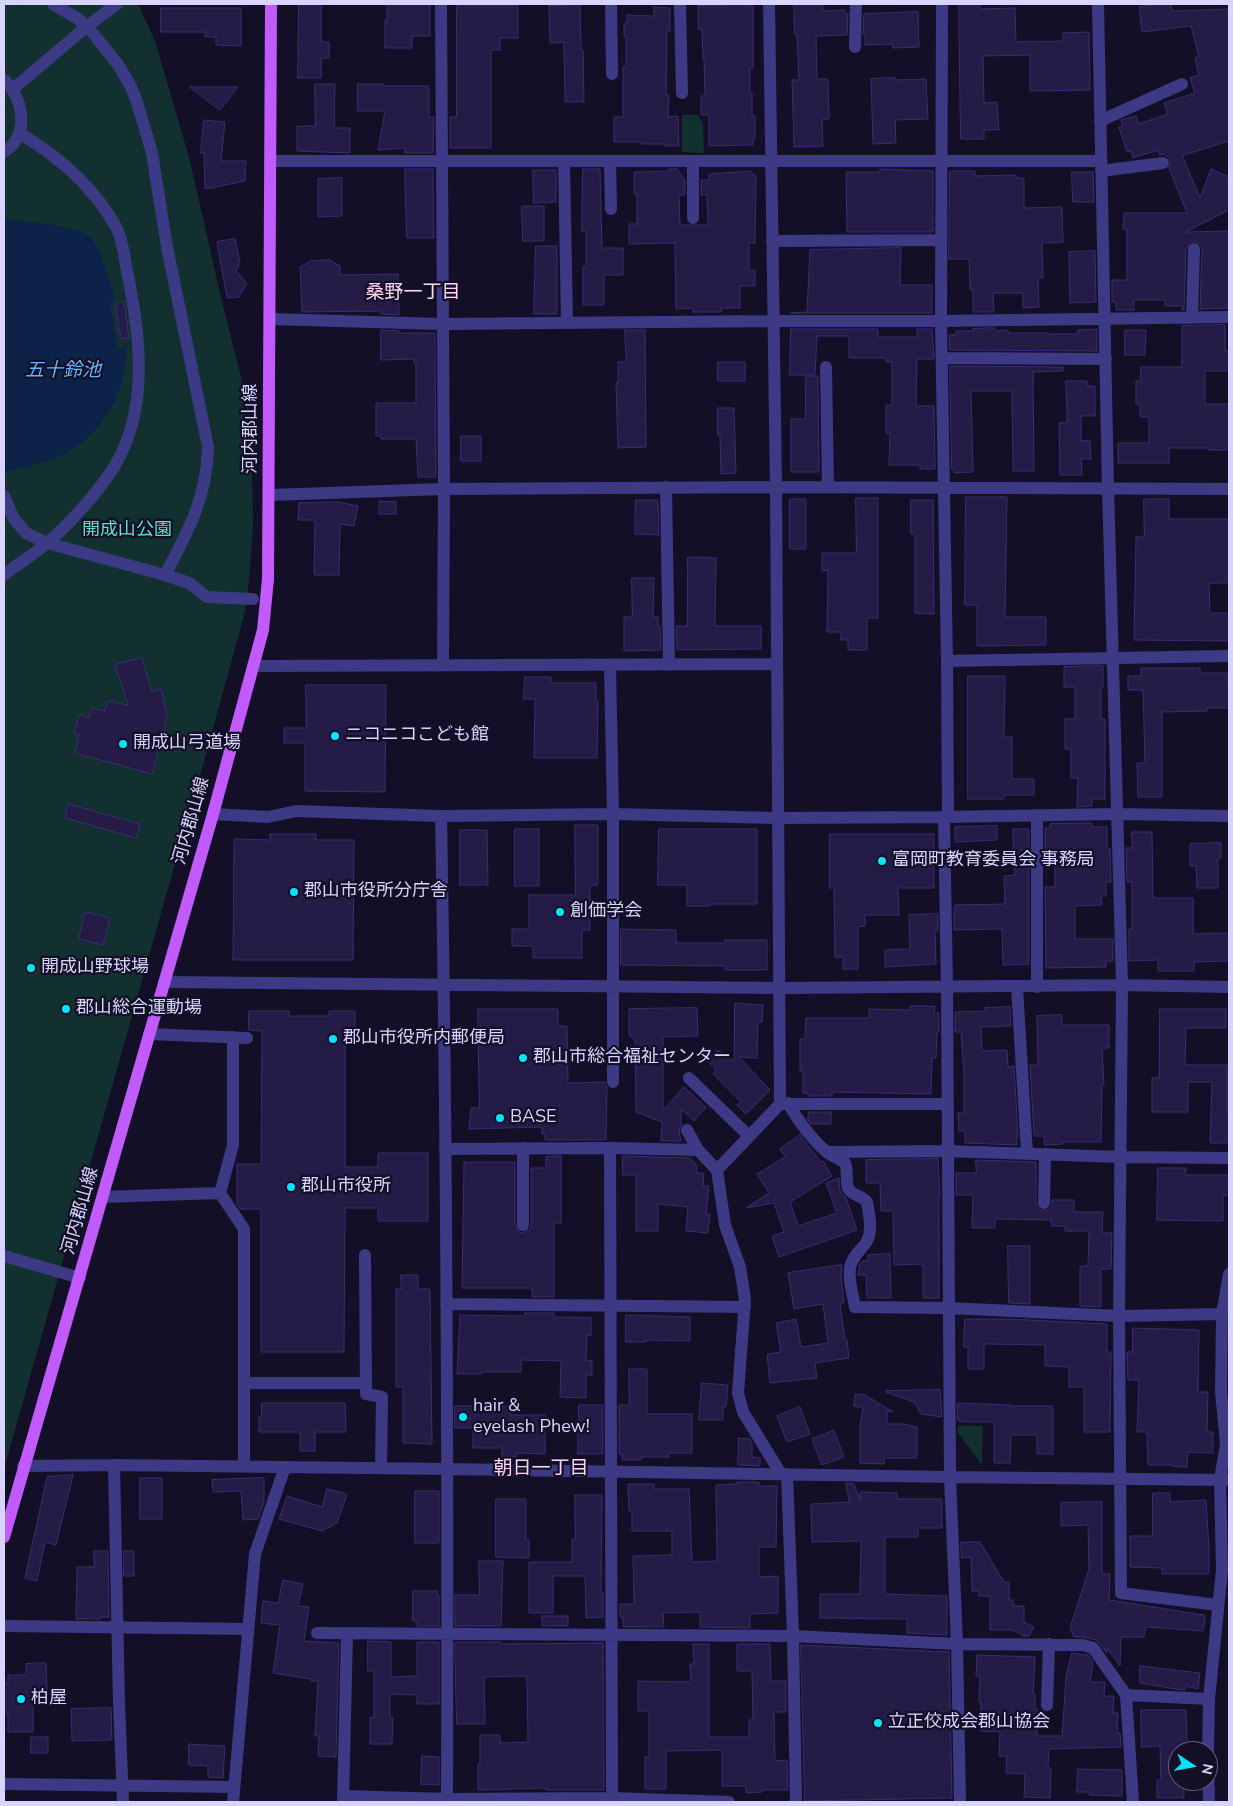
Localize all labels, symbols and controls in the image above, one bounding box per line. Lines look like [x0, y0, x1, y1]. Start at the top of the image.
district label: 桑野一丁目 [366, 282, 460, 304]
water label: 五十鈴池 [25, 360, 101, 382]
street label: 河内郡山線 [241, 384, 263, 474]
park label: 開成山公園 [82, 520, 172, 542]
place label: ニコニコこども館 [345, 725, 489, 747]
marker: ニコニコこども館 [329, 730, 341, 742]
place label: 開成山弓道場 [133, 733, 241, 755]
marker: 開成山弓道場 [117, 738, 129, 750]
street label: 河内郡山線 [169, 775, 215, 867]
place label: 富岡町教育委員会 事務局 [892, 850, 1095, 872]
marker: 富岡町教育委員会 事務局 [876, 855, 888, 867]
place label: 郡山市役所分庁舎 [304, 881, 448, 903]
marker: 郡山市役所分庁舎 [288, 886, 300, 898]
place label: 創価学会 [570, 901, 642, 923]
marker: 創価学会 [554, 906, 566, 918]
place label: 開成山野球場 [41, 957, 149, 979]
marker: 開成山野球場 [25, 962, 37, 974]
place label: 郡山総合運動場 [76, 998, 202, 1020]
marker: 郡山総合運動場 [60, 1003, 72, 1015]
place label: 郡山市役所内郵便局 [343, 1028, 505, 1050]
marker: 郡山市役所内郵便局 [327, 1033, 339, 1045]
place label: 郡山市総合福祉センター [533, 1047, 731, 1069]
marker: 郡山市総合福祉センター [517, 1052, 529, 1064]
place label: BASE [510, 1107, 557, 1129]
marker: BASE [494, 1112, 506, 1124]
street label: 河内郡山線 [58, 1165, 104, 1257]
place label: 郡山市役所 [301, 1176, 391, 1198]
marker: 郡山市役所 [285, 1181, 297, 1193]
place label: hair & eyelash Phew! [473, 1396, 590, 1438]
marker: hair & eyelash Phew! [457, 1411, 469, 1423]
district label: 朝日一丁目 [494, 1458, 588, 1480]
place label: 柏屋 [31, 1688, 67, 1710]
marker: 柏屋 [15, 1693, 27, 1705]
place label: 立正佼成会郡山協会 [888, 1712, 1050, 1734]
marker: 立正佼成会郡山協会 [872, 1717, 884, 1729]
north arrow [1168, 1741, 1218, 1791]
text: N [1197, 1762, 1218, 1776]

